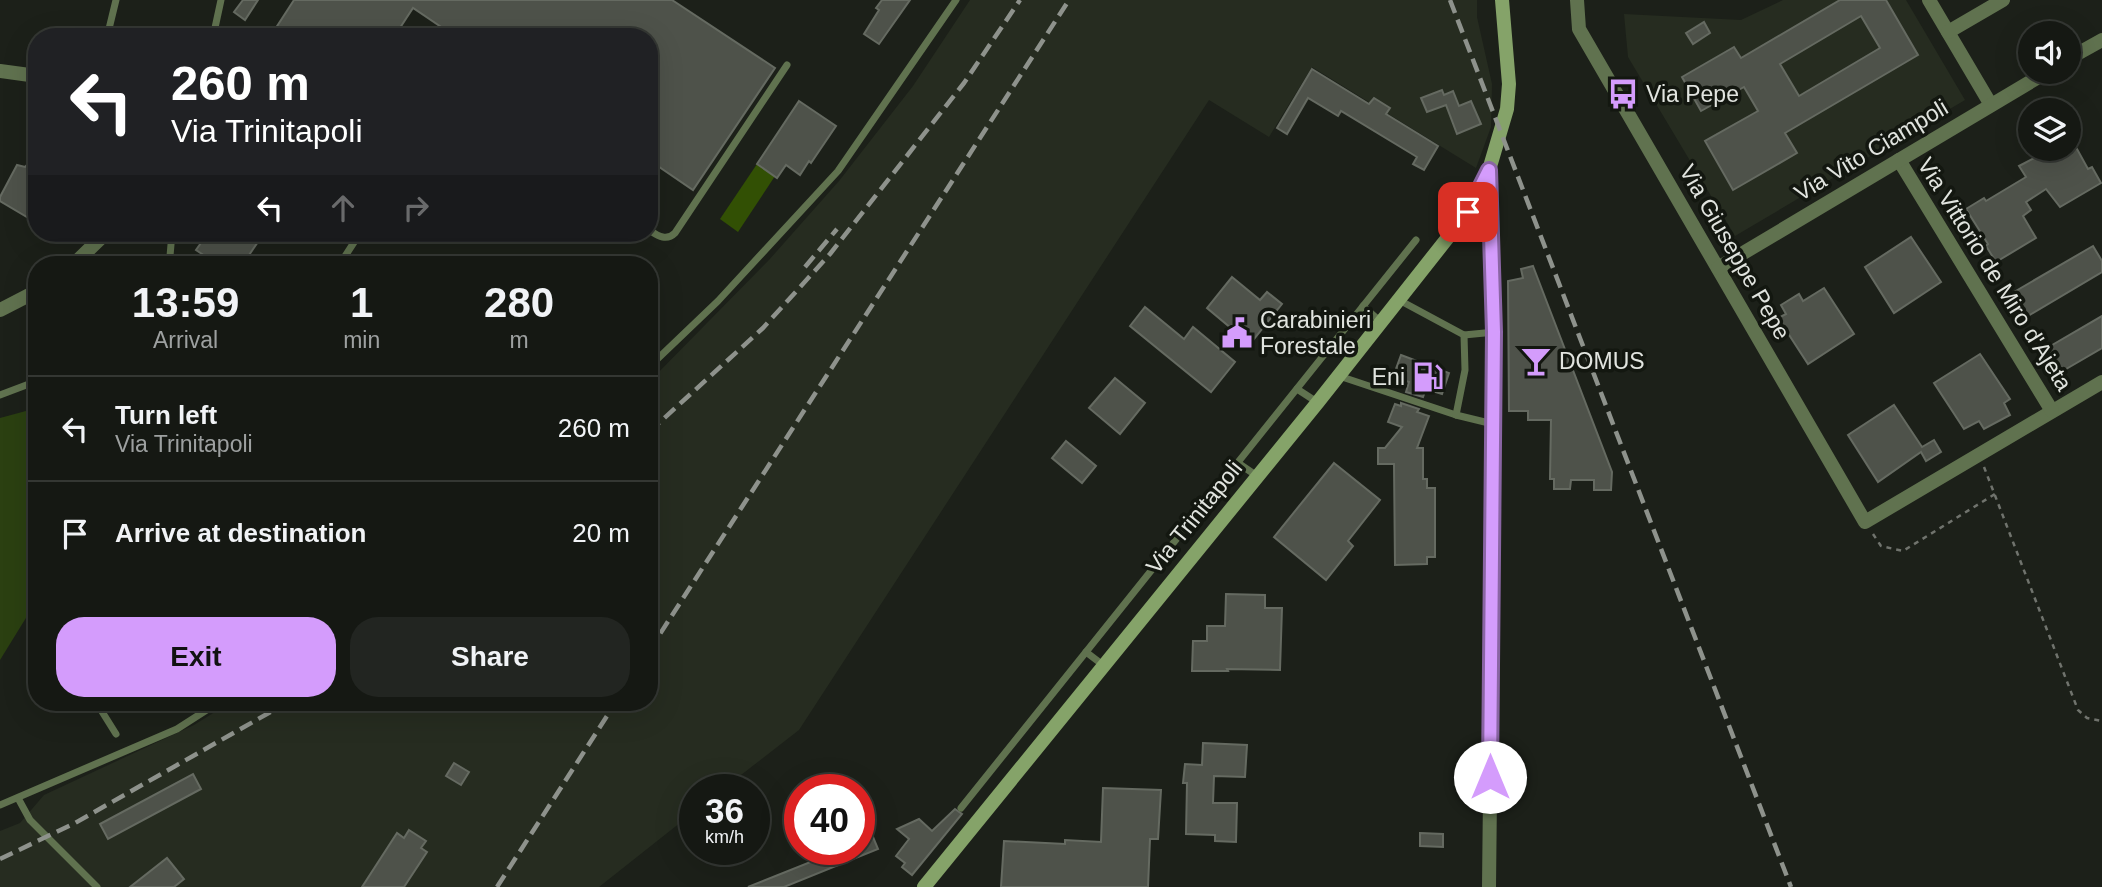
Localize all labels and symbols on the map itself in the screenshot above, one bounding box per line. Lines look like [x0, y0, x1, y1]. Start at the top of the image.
bus stop icon: Via Pepe [1606, 77, 1640, 111]
place label: Via Pepe [1646, 81, 1739, 107]
street label: Via Vito Ciampoli [1790, 94, 1952, 206]
street label: Via Vittorio de Miro d'Ajeta [1913, 153, 2078, 395]
street label: Via Giuseppe Pepe [1674, 160, 1796, 344]
pin [1438, 182, 1498, 242]
place label: Carabinieri Forestale [1260, 307, 1371, 359]
public building icon: Carabinieri Forestale [1220, 316, 1254, 350]
bar icon: DOMUS [1519, 344, 1553, 378]
place label: DOMUS [1559, 348, 1645, 374]
fuel station icon: Eni [1411, 360, 1445, 394]
place label: Eni [1372, 364, 1405, 390]
street label: Via Trinitapoli [1141, 455, 1247, 579]
position arrow [1453, 740, 1527, 814]
speed limit sign: 40 [784, 774, 875, 865]

